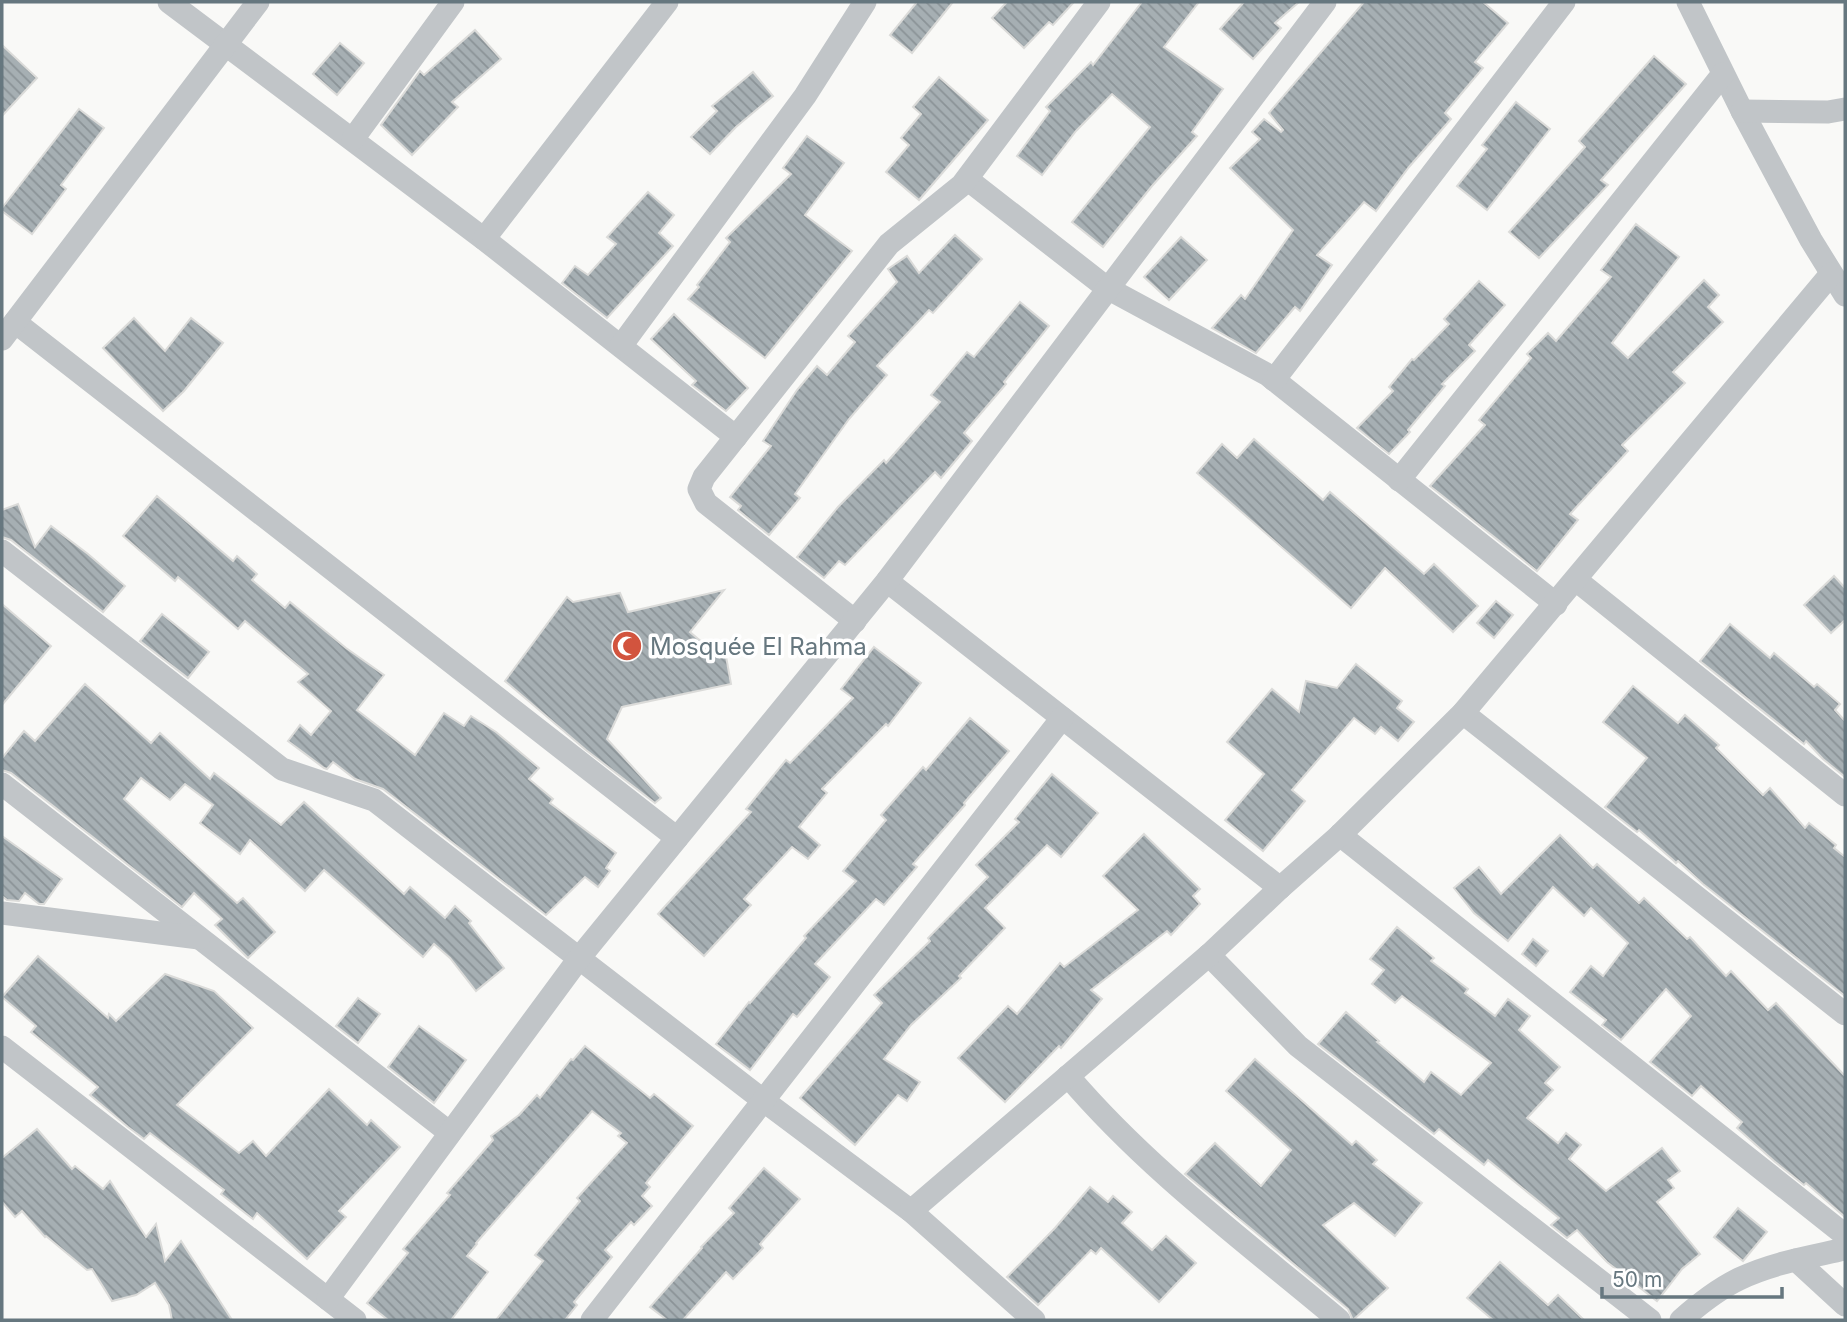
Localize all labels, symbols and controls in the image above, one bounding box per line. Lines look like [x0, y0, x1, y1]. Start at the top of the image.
mosque icon: Mosquée El Rahma [610, 629, 644, 663]
place label: Mosquée El Rahma [650, 632, 867, 661]
scale bar [1602, 1256, 1782, 1300]
text: 50 m [1612, 1267, 1662, 1292]

